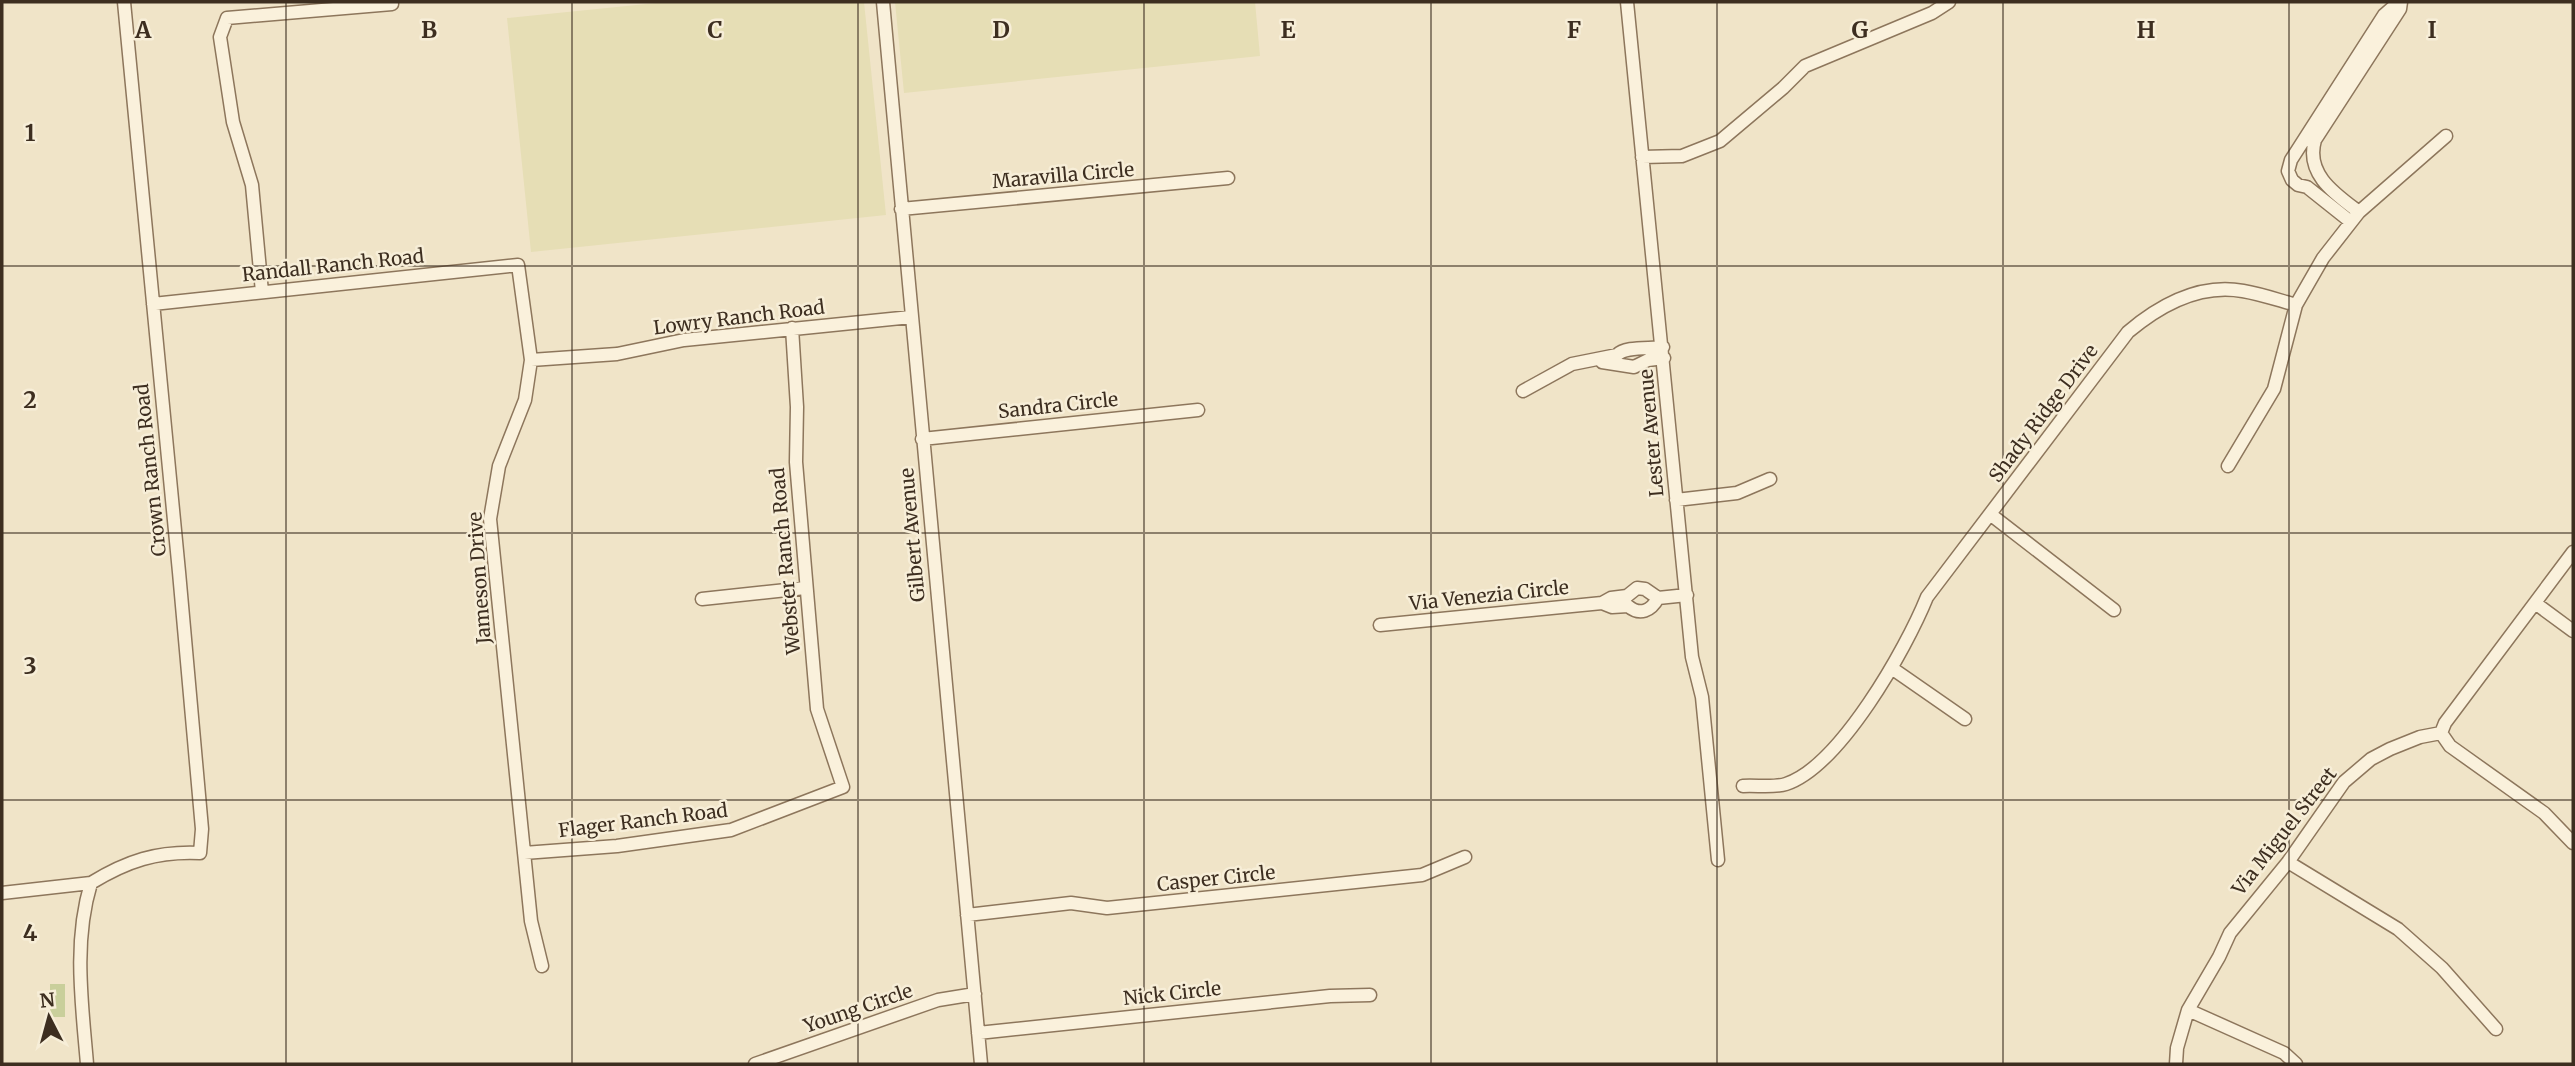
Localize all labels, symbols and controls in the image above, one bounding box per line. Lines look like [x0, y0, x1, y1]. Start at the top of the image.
text: A [134, 15, 152, 44]
text: B [421, 15, 437, 44]
text: C [707, 15, 723, 44]
text: D [992, 15, 1010, 44]
text: E [1280, 15, 1296, 44]
text: F [1567, 15, 1581, 44]
text: G [1852, 15, 1869, 44]
text: H [2137, 15, 2156, 44]
text: I [2427, 15, 2437, 44]
text: 1 [25, 118, 36, 147]
street label: Maravilla Circle [991, 157, 1135, 193]
street label: Randall Ranch Road [241, 244, 425, 286]
street label: Lowry Ranch Road [652, 295, 826, 339]
street label: Shady Ridge Drive [1983, 339, 2103, 487]
street label: Lester Avenue [1633, 368, 1669, 498]
street label: Crown Ranch Road [129, 383, 171, 557]
text: 2 [23, 385, 37, 414]
street label: Sandra Circle [997, 387, 1119, 423]
street label: Webster Ranch Road [765, 467, 805, 656]
street label: Gilbert Avenue [894, 467, 930, 603]
street label: Jameson Drive [462, 511, 496, 646]
street label: Via Venezia Circle [1407, 575, 1570, 615]
text: 3 [23, 651, 37, 680]
street label: Via Miguel Street [2226, 762, 2342, 901]
street label: Flager Ranch Road [557, 798, 729, 842]
street label: Casper Circle [1156, 860, 1276, 896]
text: 4 [23, 918, 38, 947]
street label: Nick Circle [1122, 976, 1222, 1010]
street label: Young Circle [799, 978, 916, 1038]
north arrow [14, 982, 84, 1052]
text: N [39, 987, 56, 1013]

